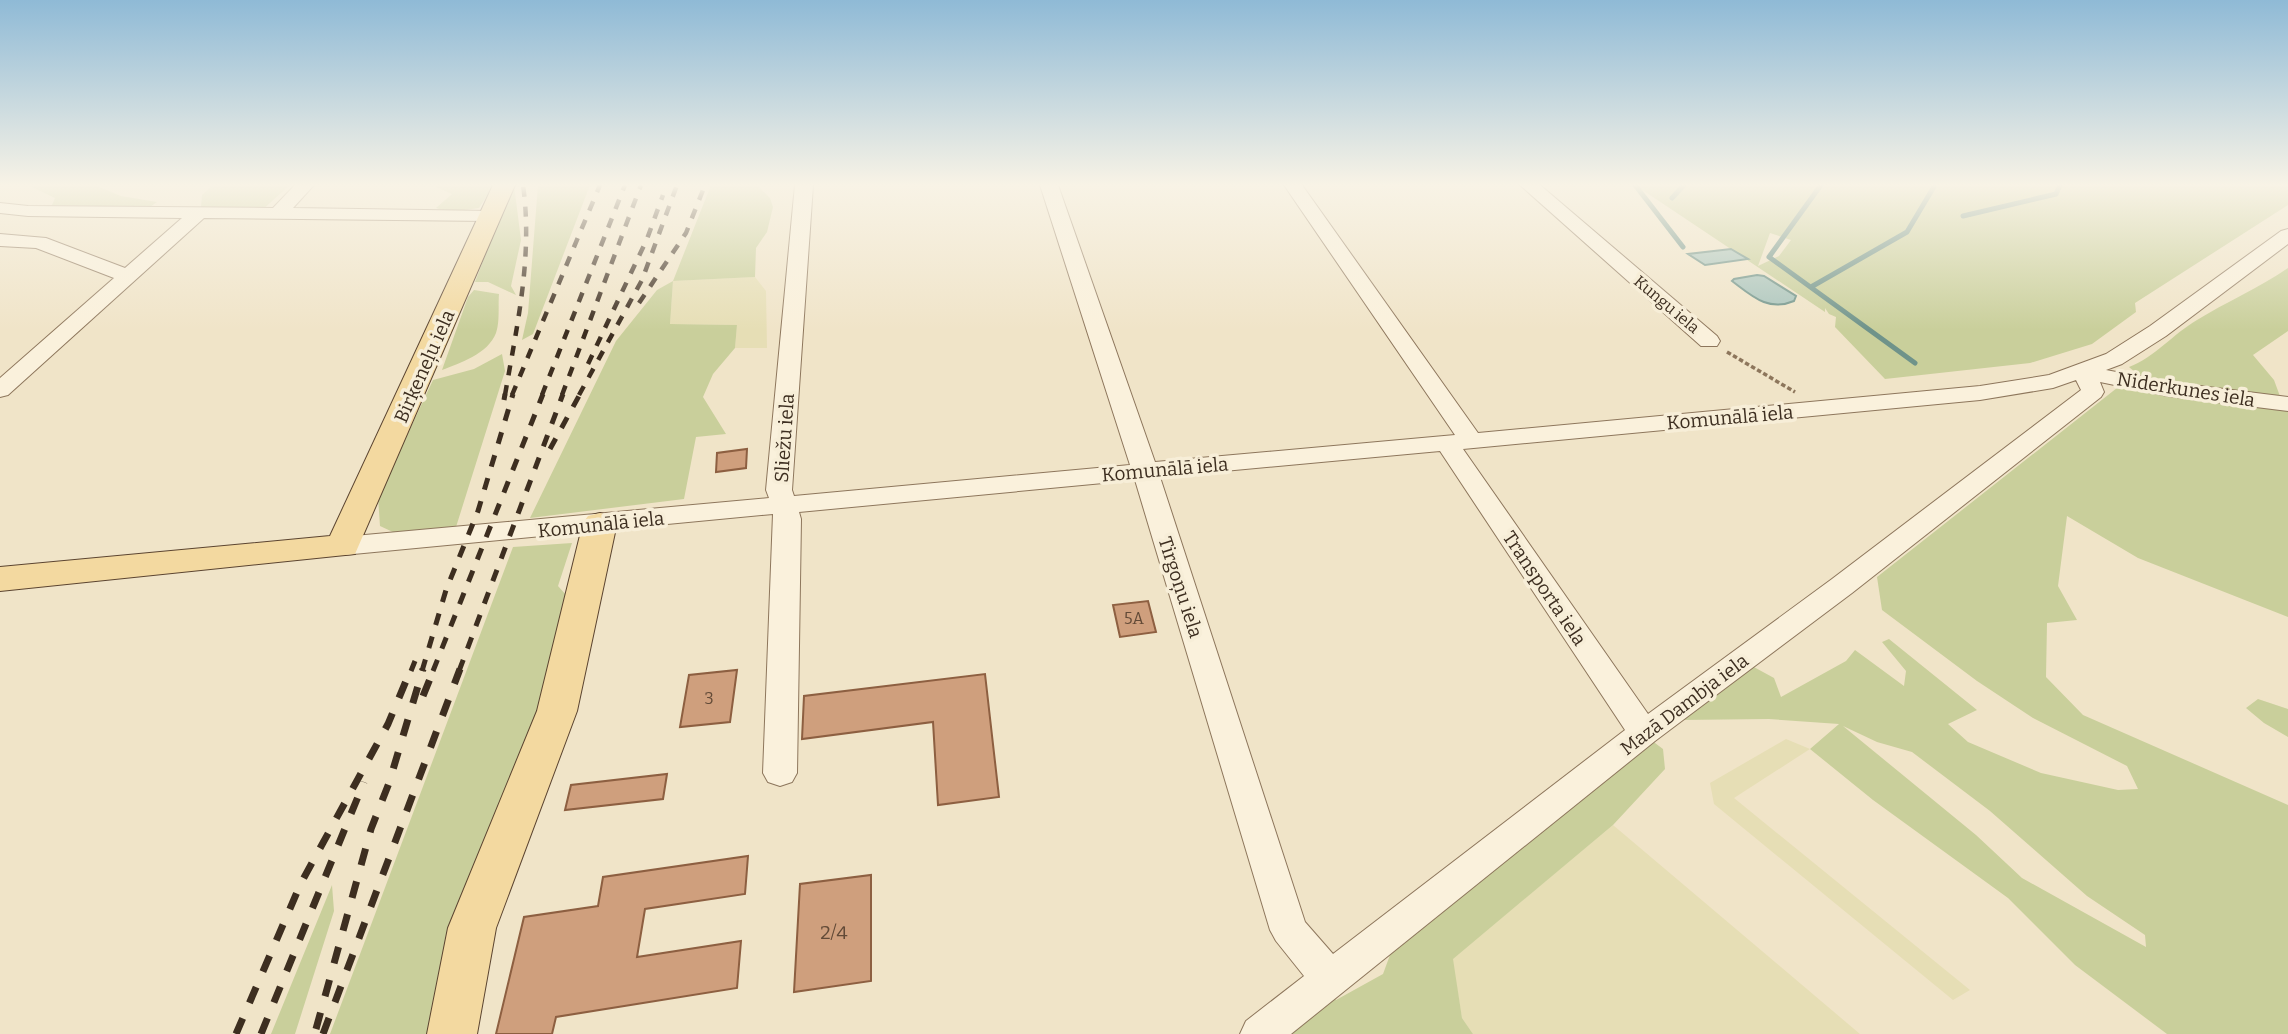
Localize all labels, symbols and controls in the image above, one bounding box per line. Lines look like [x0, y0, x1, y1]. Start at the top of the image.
street label: Kungu iela [1630, 272, 1703, 337]
street label: Birķeneļu iela [389, 306, 461, 427]
street label: Niderkunes iela [2115, 367, 2257, 412]
street label: Sliežu iela [770, 392, 799, 483]
street label: Komunālā iela [1666, 400, 1795, 434]
street label: Komunālā iela [1101, 452, 1230, 486]
street label: Komunālā iela [537, 506, 666, 543]
street label: Transporta iela [1498, 527, 1592, 650]
street label: Tirgoņu iela [1152, 534, 1208, 641]
house number: 5A [1124, 609, 1145, 628]
street label: Mazā Dambja iela [1616, 648, 1753, 760]
house number: 3 [704, 689, 714, 708]
house number: 2/4 [820, 921, 848, 944]

